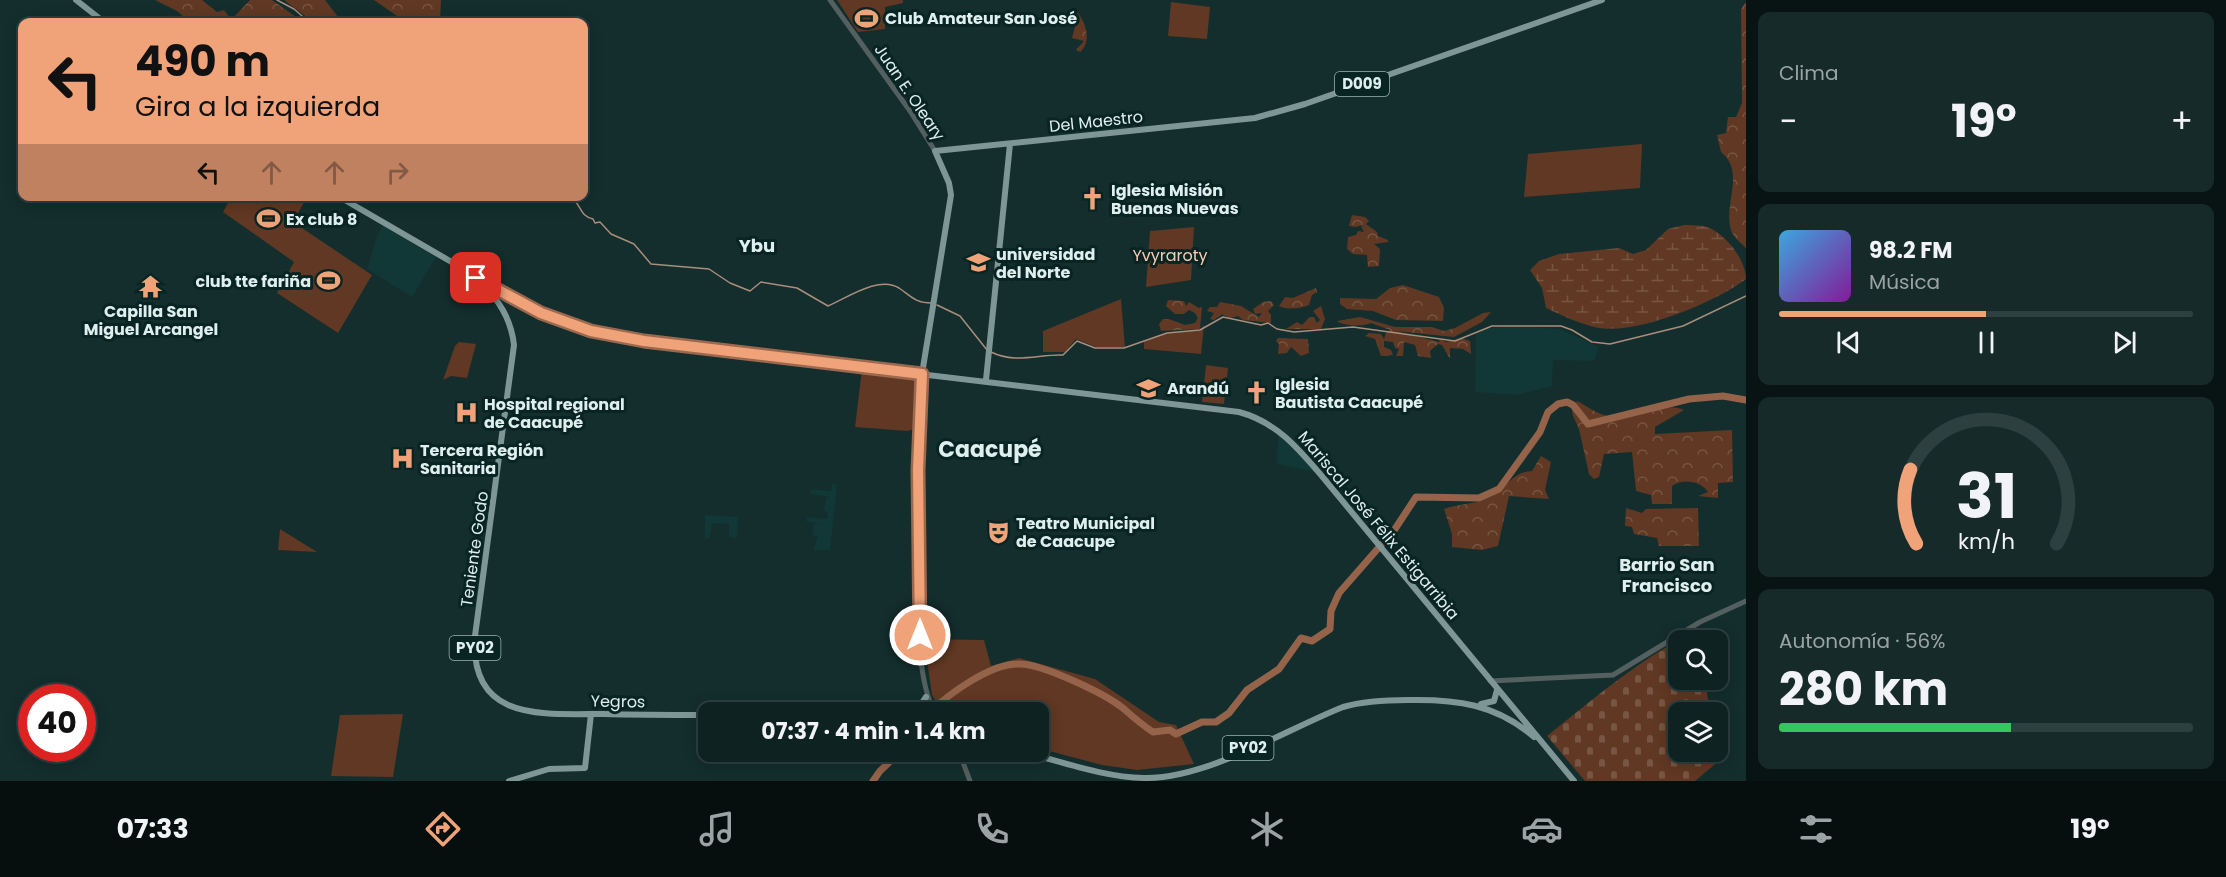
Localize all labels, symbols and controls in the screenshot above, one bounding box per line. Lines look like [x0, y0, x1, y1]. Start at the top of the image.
sports icon: Club Amateur San José [854, 5, 880, 31]
place label: Club Amateur San José [885, 7, 1077, 30]
text: 490 m [135, 32, 270, 91]
street label: Juan E. Oleary [869, 39, 950, 145]
icon: left [36, 42, 114, 120]
text: Clima [1779, 59, 1838, 87]
road number: D009 [1335, 72, 1389, 96]
text: Gira a la izquierda [135, 88, 380, 125]
text: 19° [1951, 90, 2017, 153]
text: − [1779, 98, 1797, 145]
text: + [2170, 98, 2193, 145]
street label: Del Maestro [1048, 105, 1144, 138]
icon: left [192, 156, 225, 189]
icon: ahead [255, 156, 288, 189]
icon: ahead [318, 156, 351, 189]
icon: right [381, 156, 414, 189]
place label: Iglesia Misión Buenas Nuevas [1111, 179, 1239, 220]
church icon: Iglesia Misión Buenas Nuevas [1080, 186, 1106, 212]
sports icon: Ex club 8 [255, 206, 281, 232]
place label: Ex club 8 [286, 208, 357, 231]
district label: Ybu [739, 233, 775, 258]
text: 98.2 FM [1869, 235, 1952, 266]
place label: universidad del Norte [996, 243, 1095, 284]
park label: Yvyraroty [1132, 244, 1208, 267]
school or university icon: universidad del Norte [965, 250, 991, 276]
pin [450, 252, 501, 303]
icon: arrive [459, 261, 492, 294]
sports icon: club tte fariña [316, 268, 342, 294]
text: Música [1869, 268, 1940, 296]
place label: club tte fariña [195, 270, 311, 293]
temple icon: Capilla San Miguel Arcangel [138, 273, 164, 299]
place label: Capilla San Miguel Arcangel [84, 300, 218, 341]
icon: previous [1832, 326, 1865, 359]
icon: pause [1970, 326, 2003, 359]
icon: next [2108, 326, 2141, 359]
place label: Iglesia Bautista Caacupé [1275, 373, 1423, 414]
school or university icon: Arandú [1136, 375, 1162, 401]
place label: Arandú [1167, 377, 1229, 400]
church icon: Iglesia Bautista Caacupé [1244, 380, 1270, 406]
place label: Hospital regional de Caacupé [484, 393, 625, 434]
hospital icon: Hospital regional de Caacupé [453, 400, 479, 426]
street label: Mariscal José Félix Estigarribia [1293, 426, 1465, 625]
district label: Caacupé [938, 434, 1042, 465]
place label: Tercera Región Sanitaria [420, 439, 544, 480]
hospital icon: Tercera Región Sanitaria [389, 446, 415, 472]
text: 31 [1955, 452, 2017, 540]
street label: Teniente Godo [455, 490, 494, 608]
place label: Teatro Municipal de Caacupe [1016, 512, 1155, 553]
theatre icon: Teatro Municipal de Caacupe [985, 519, 1011, 545]
text: km/h [1957, 526, 2015, 557]
district label: Barrio San Francisco [1619, 552, 1715, 598]
position arrow [888, 603, 952, 667]
text: Autonomía · 56% [1779, 627, 1945, 655]
map controls [1668, 630, 1728, 762]
button: search [1668, 630, 1728, 690]
road number: PY02 [450, 636, 500, 660]
text: 280 km [1779, 658, 1948, 721]
speed limit sign: 40 [18, 684, 96, 762]
street label: Yegros [590, 690, 646, 713]
button: layers [1668, 702, 1728, 762]
text: 07:37 · 4 min · 1.4 km [761, 716, 986, 747]
road number: PY02 [1222, 736, 1274, 760]
icon: directions [422, 808, 464, 850]
icon: music [696, 808, 738, 850]
icon: phone [971, 808, 1013, 850]
icon: climate [1246, 808, 1288, 850]
icon: car [1521, 808, 1563, 850]
icon: filters [1795, 808, 1837, 850]
text: 07:33 [116, 810, 189, 847]
text: 19° [2070, 810, 2110, 847]

